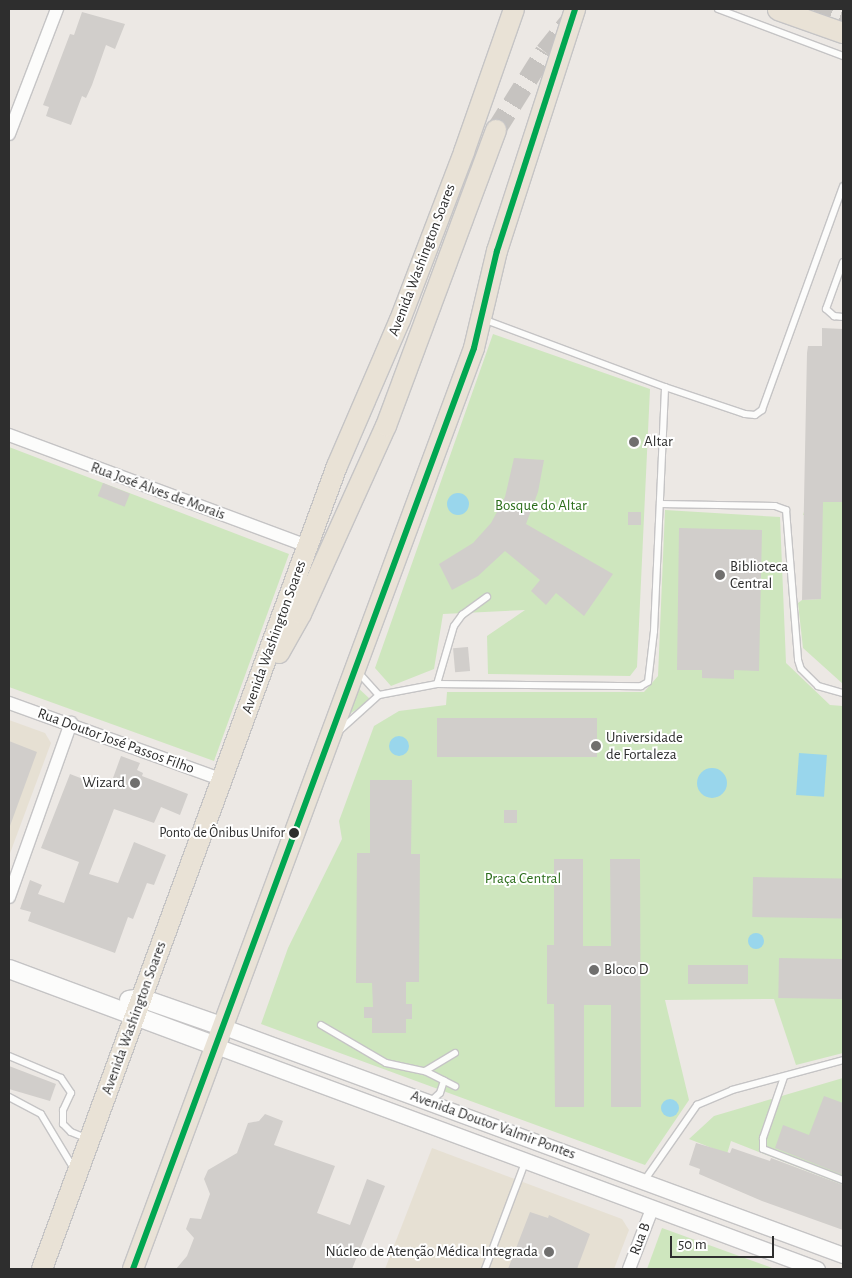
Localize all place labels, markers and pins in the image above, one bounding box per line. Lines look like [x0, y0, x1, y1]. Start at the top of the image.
place label: Altar [644, 433, 673, 451]
marker: Altar [628, 436, 640, 448]
place label: Biblioteca Central [730, 557, 788, 592]
marker: Biblioteca Central [714, 569, 726, 581]
place label: Universidade de Fortaleza [606, 728, 683, 763]
marker: Universidade de Fortaleza [590, 740, 602, 752]
place label: Wizard [82, 774, 125, 792]
marker: Wizard [129, 777, 141, 789]
place label: Ponto de Ônibus Unifor [159, 825, 285, 841]
marker: Ponto de Ônibus Unifor [289, 828, 299, 838]
place label: Bloco D [604, 961, 648, 979]
marker: Bloco D [588, 964, 600, 976]
place label: Núcleo de Atenção Médica Integrada [325, 1243, 538, 1261]
marker: Núcleo de Atenção Médica Integrada [542, 1245, 556, 1259]

